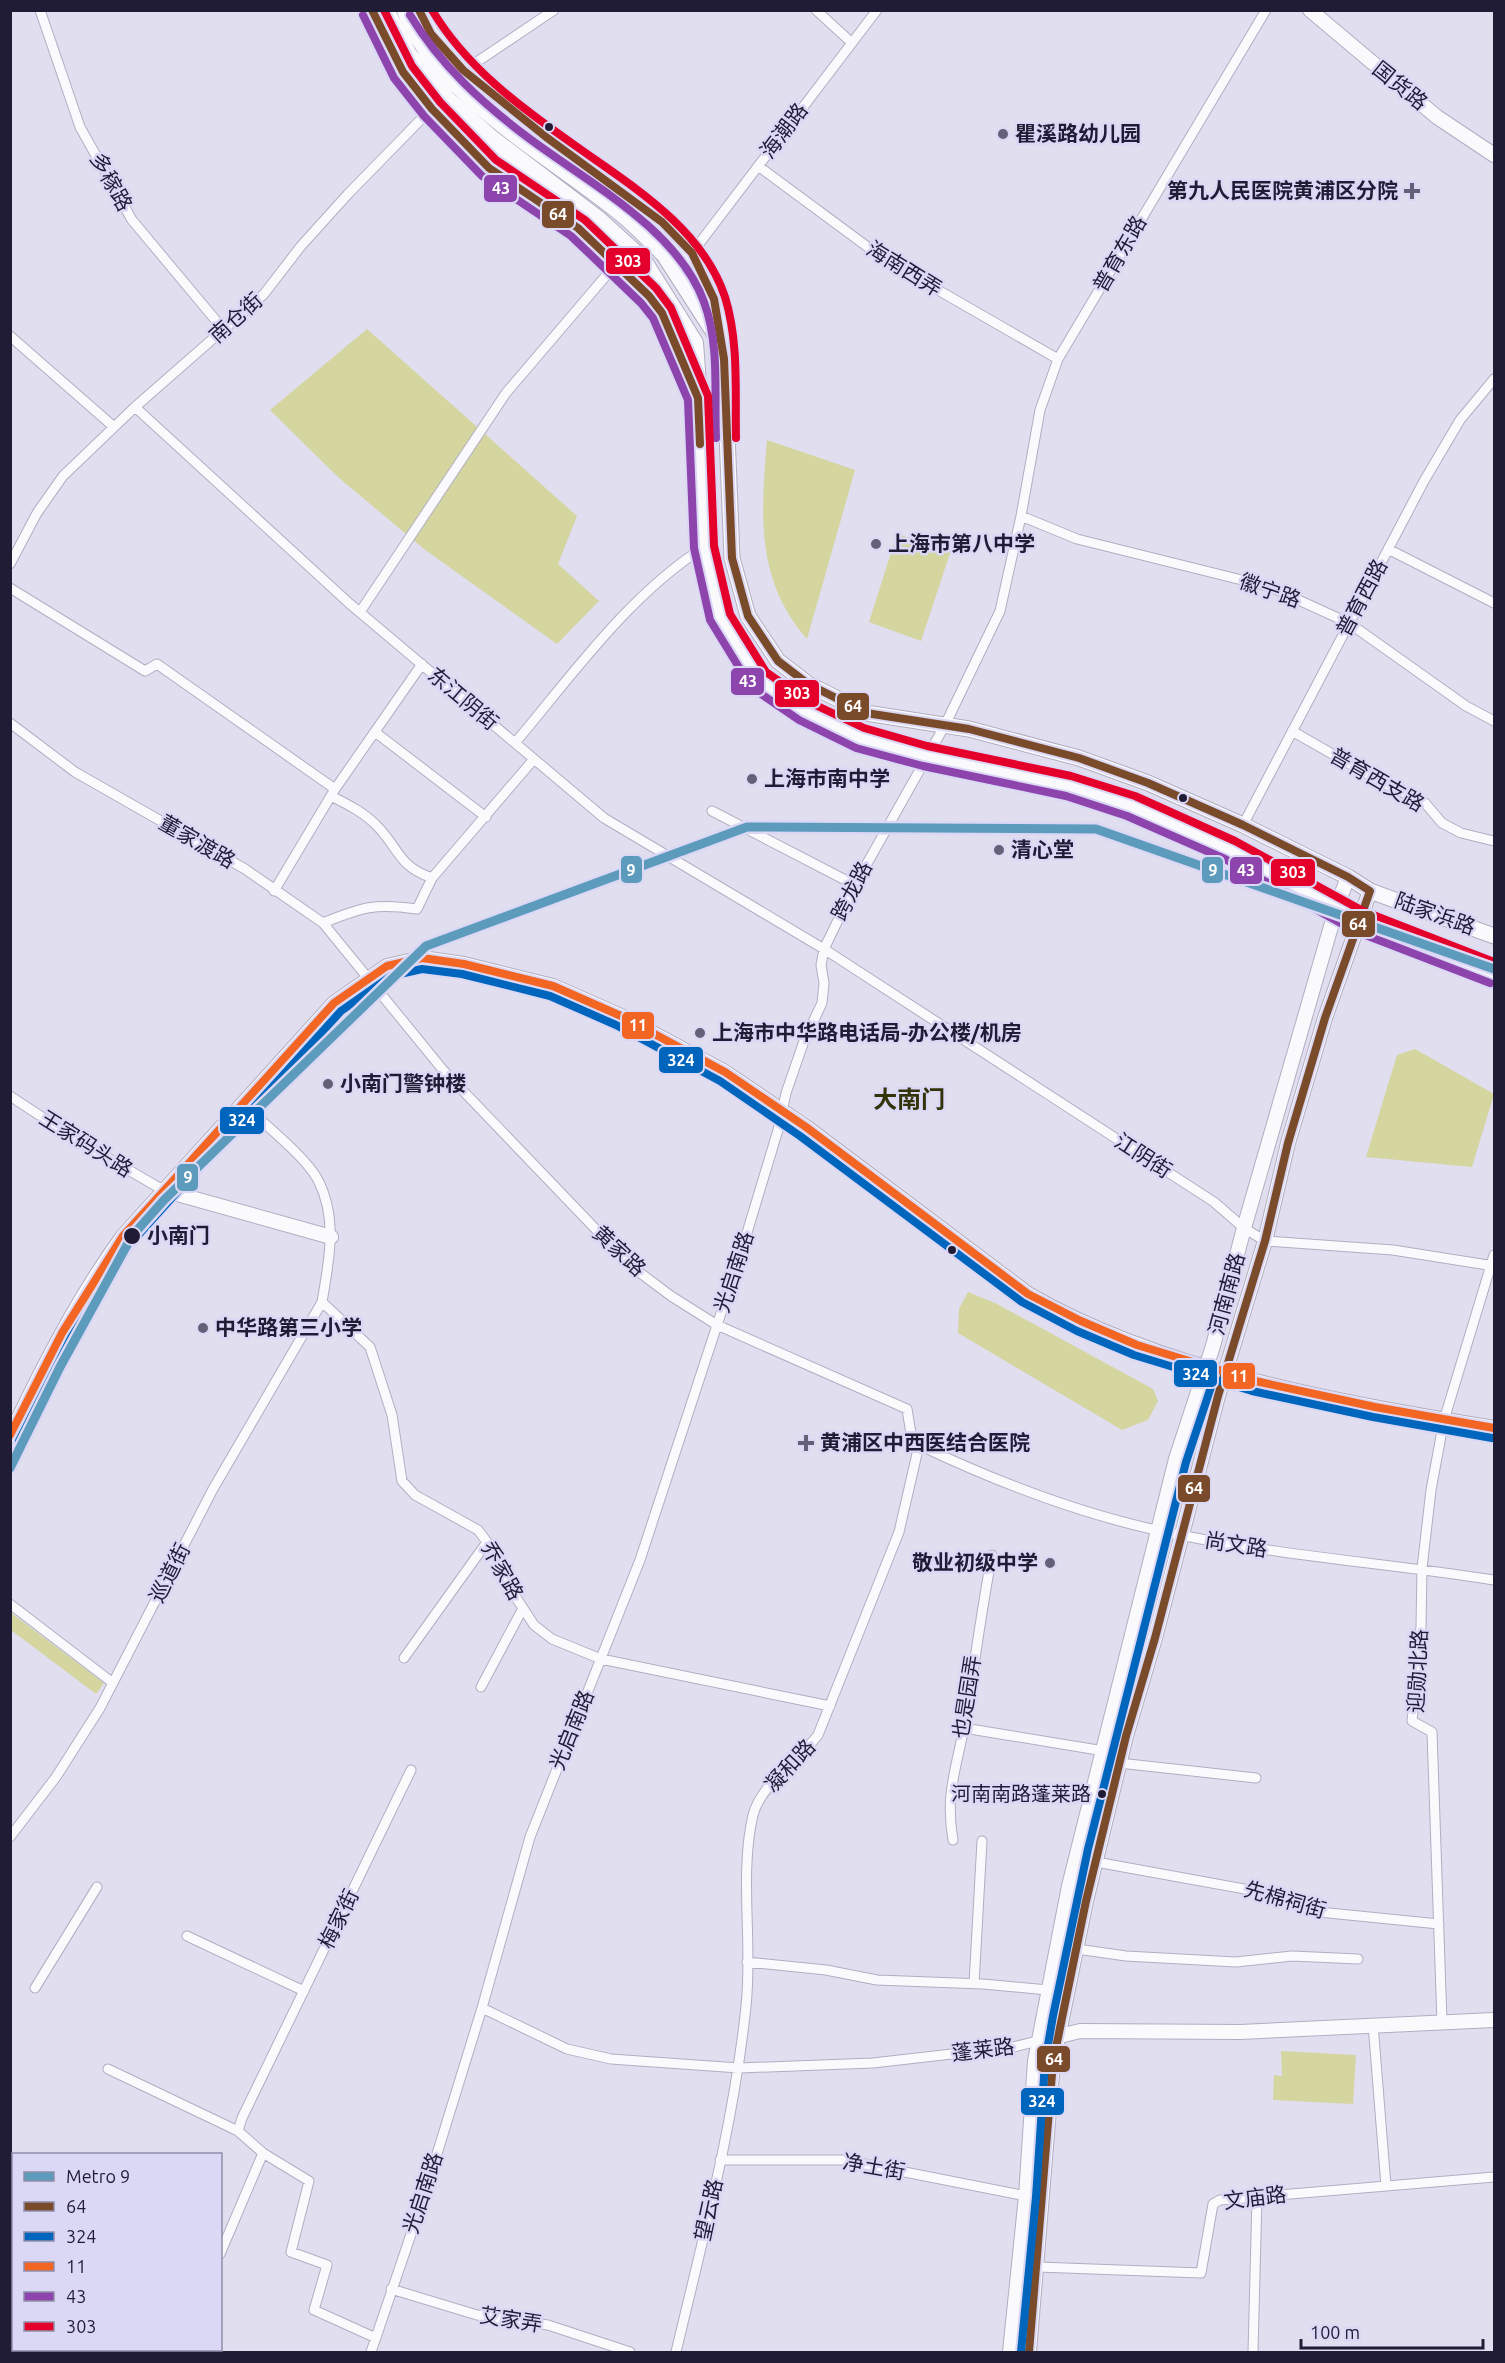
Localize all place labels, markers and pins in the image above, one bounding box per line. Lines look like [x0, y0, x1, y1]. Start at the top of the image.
unlabelled marker [543, 121, 555, 133]
place label: 瞿溪路幼儿园 [1015, 121, 1141, 145]
marker: 瞿溪路幼儿园 [996, 127, 1010, 141]
place label: 第九人民医院黄浦区分院 [1167, 178, 1398, 202]
marker: 第九人民医院黄浦区分院 [1403, 182, 1421, 200]
place label: 上海市第八中学 [888, 531, 1035, 555]
marker: 上海市第八中学 [869, 537, 883, 551]
place label: 上海市南中学 [764, 766, 890, 790]
marker: 上海市南中学 [745, 772, 759, 786]
unlabelled marker [1177, 792, 1189, 804]
place label: 清心堂 [1011, 837, 1074, 861]
marker: 清心堂 [992, 843, 1006, 857]
place label: 上海市中华路电话局-办公楼/机房 [712, 1020, 1022, 1044]
marker: 上海市中华路电话局-办公楼/机房 [693, 1026, 707, 1040]
place label: 小南门警钟楼 [340, 1071, 466, 1095]
marker: 小南门警钟楼 [321, 1077, 335, 1091]
place label: 小南门 [147, 1223, 210, 1247]
marker: 小南门 [122, 1226, 142, 1246]
unlabelled marker [946, 1244, 958, 1256]
place label: 中华路第三小学 [215, 1315, 362, 1339]
marker: 中华路第三小学 [196, 1321, 210, 1335]
place label: 黄浦区中西医结合医院 [820, 1430, 1030, 1454]
marker: 黄浦区中西医结合医院 [797, 1434, 815, 1452]
place label: 敬业初级中学 [912, 1550, 1038, 1574]
marker: 敬业初级中学 [1043, 1556, 1057, 1570]
place label: 河南南路蓬莱路 [951, 1782, 1091, 1805]
marker: 河南南路蓬莱路 [1096, 1788, 1108, 1800]

